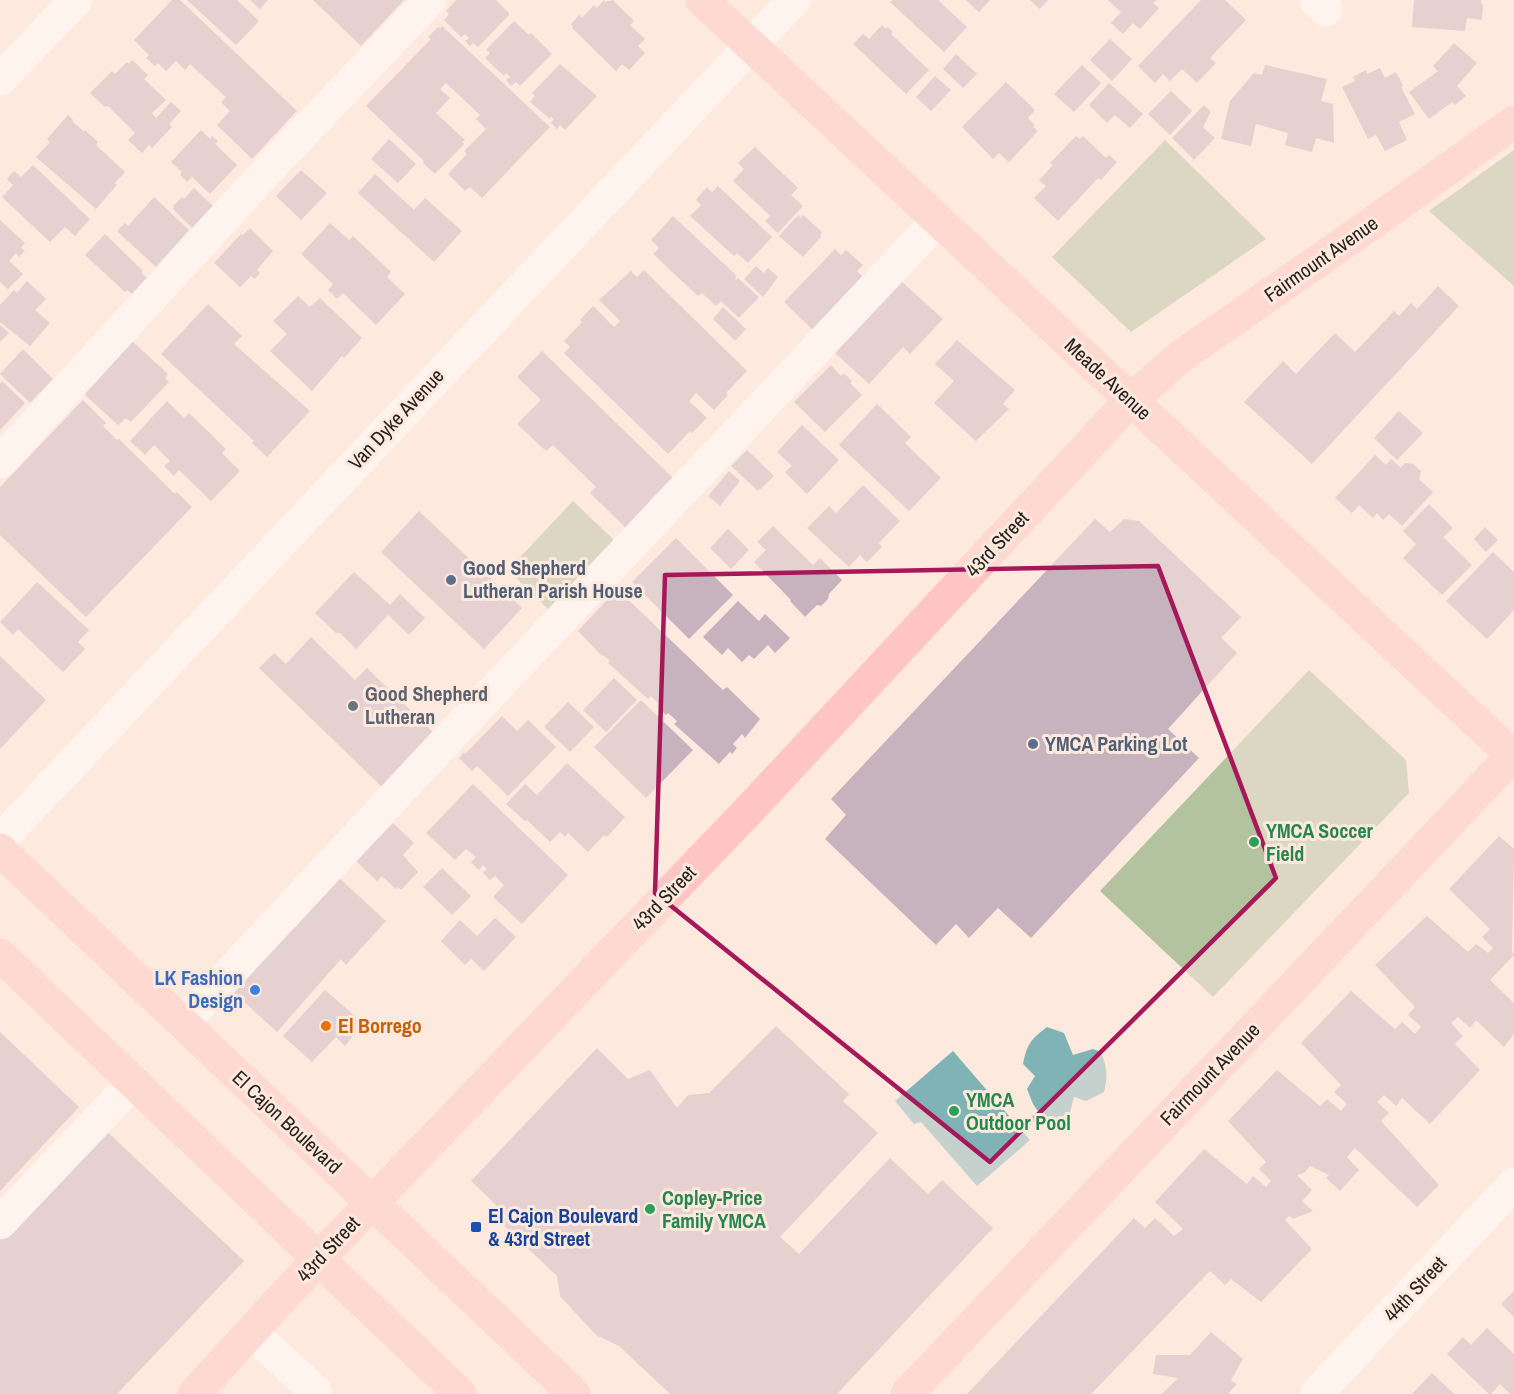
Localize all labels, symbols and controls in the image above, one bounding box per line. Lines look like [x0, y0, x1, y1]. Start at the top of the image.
street label: Fairmount Avenue [1259, 209, 1383, 308]
street label: Meade Avenue [1059, 332, 1157, 426]
street label: Van Dyke Avenue [342, 362, 449, 475]
street label: 43rd Street [959, 504, 1034, 583]
place label: Good Shepherd Lutheran Parish House [463, 554, 643, 604]
marker: Good Shepherd Lutheran Parish House [444, 573, 458, 587]
place label: Good Shepherd Lutheran [365, 680, 488, 730]
marker: Good Shepherd Lutheran [346, 699, 360, 713]
place label: YMCA Parking Lot [1045, 730, 1188, 757]
marker: YMCA Parking Lot [1026, 737, 1040, 751]
place label: YMCA Soccer Field [1266, 817, 1374, 867]
marker: YMCA Soccer Field [1247, 835, 1261, 849]
street label: 43rd Street [626, 859, 702, 936]
place label: LK Fashion Design [155, 964, 243, 1014]
marker: LK Fashion Design [248, 983, 262, 997]
place label: El Borrego [338, 1012, 422, 1039]
street label: Fairmount Avenue [1154, 1016, 1266, 1131]
marker: El Borrego [319, 1019, 333, 1033]
street label: El Cajon Boulevard [227, 1064, 348, 1179]
place label: YMCA Outdoor Pool [966, 1086, 1071, 1136]
marker: YMCA Outdoor Pool [947, 1104, 961, 1118]
place label: Copley-Price Family YMCA [662, 1184, 766, 1234]
place label: El Cajon Boulevard & 43rd Street [488, 1202, 638, 1252]
marker: Copley-Price Family YMCA [643, 1202, 657, 1216]
street label: 43rd Street [290, 1209, 365, 1288]
marker: El Cajon Boulevard & 43rd Street [469, 1220, 483, 1234]
street label: 44th Street [1377, 1250, 1452, 1327]

